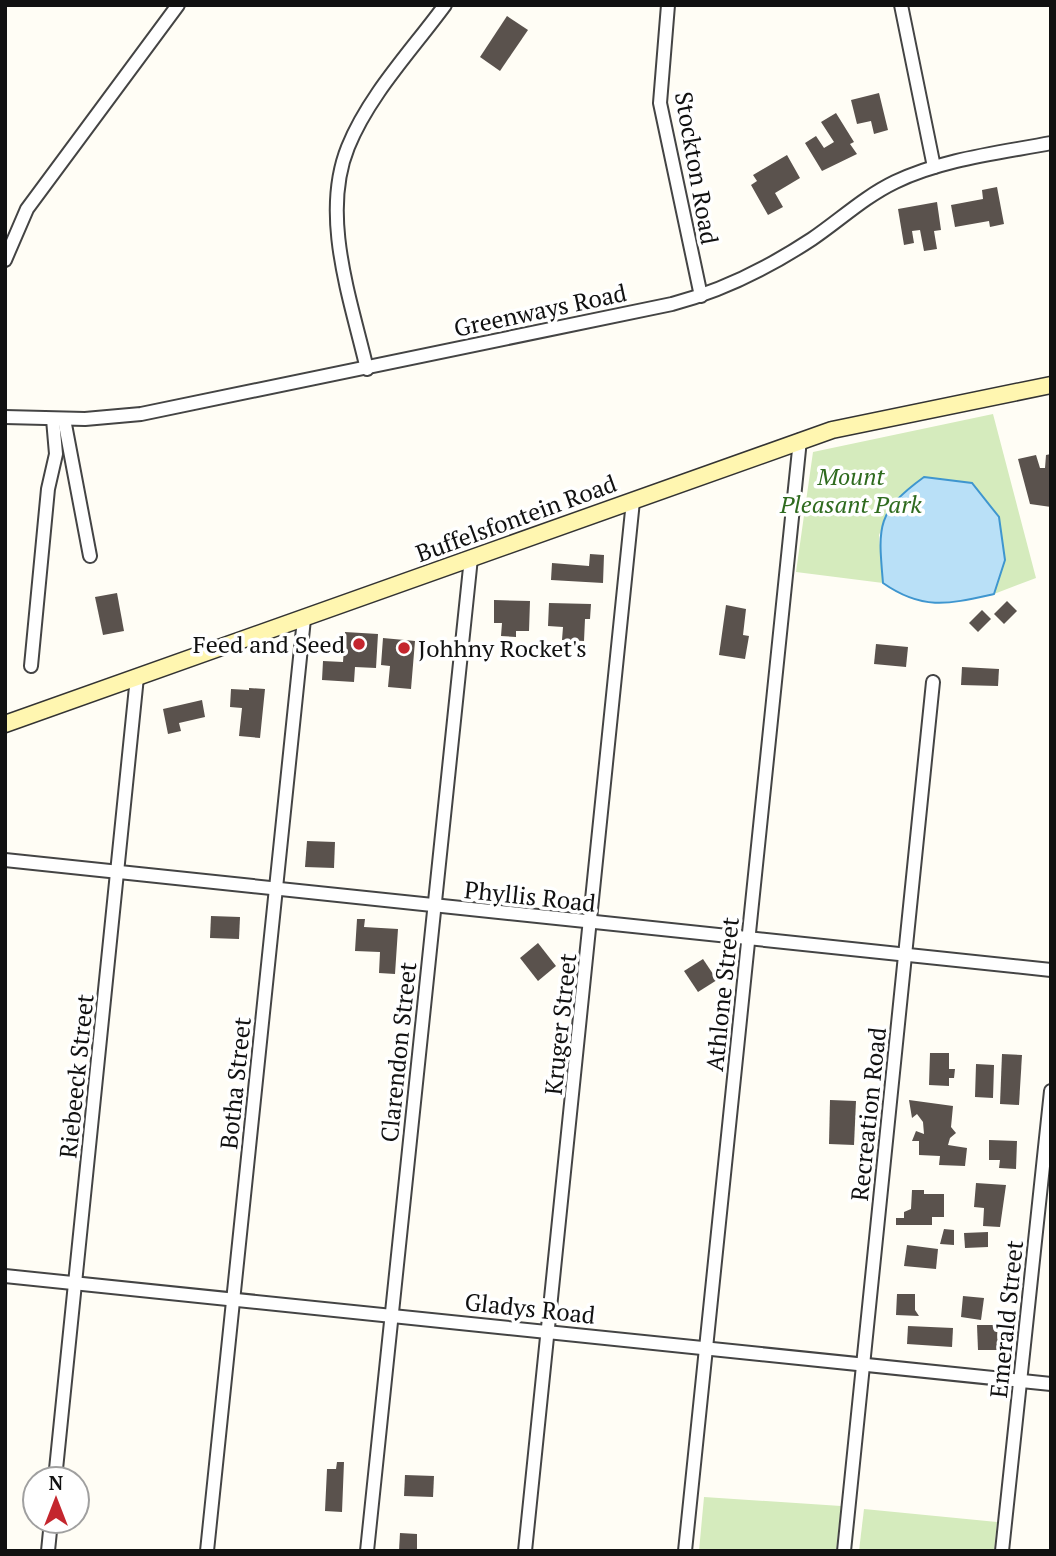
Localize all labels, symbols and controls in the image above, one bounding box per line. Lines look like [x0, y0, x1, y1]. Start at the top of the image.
street label: Stockton Road [668, 89, 726, 247]
street label: Greenways Road [451, 276, 629, 344]
park label: Mount Pleasant Park [779, 460, 922, 520]
street label: Buffelsfontein Road [411, 467, 621, 569]
place label: Feed and Seed [193, 628, 345, 660]
place label: Johhny Rocket's [418, 632, 587, 664]
marker: Feed and Seed [351, 636, 367, 652]
marker: Johhny Rocket's [396, 640, 412, 656]
street label: Phyllis Road [463, 873, 597, 919]
street label: Athlone Street [698, 915, 746, 1073]
street label: Kruger Street [537, 951, 583, 1096]
street label: Clarendon Street [373, 960, 423, 1144]
street label: Riebeeck Street [51, 992, 101, 1160]
street label: Botha Street [212, 1015, 258, 1151]
street label: Recreation Road [843, 1026, 893, 1202]
street label: Emerald Street [982, 1238, 1030, 1399]
street label: Gladys Road [463, 1285, 597, 1331]
north arrow [21, 1465, 91, 1535]
text: N [49, 1470, 64, 1495]

